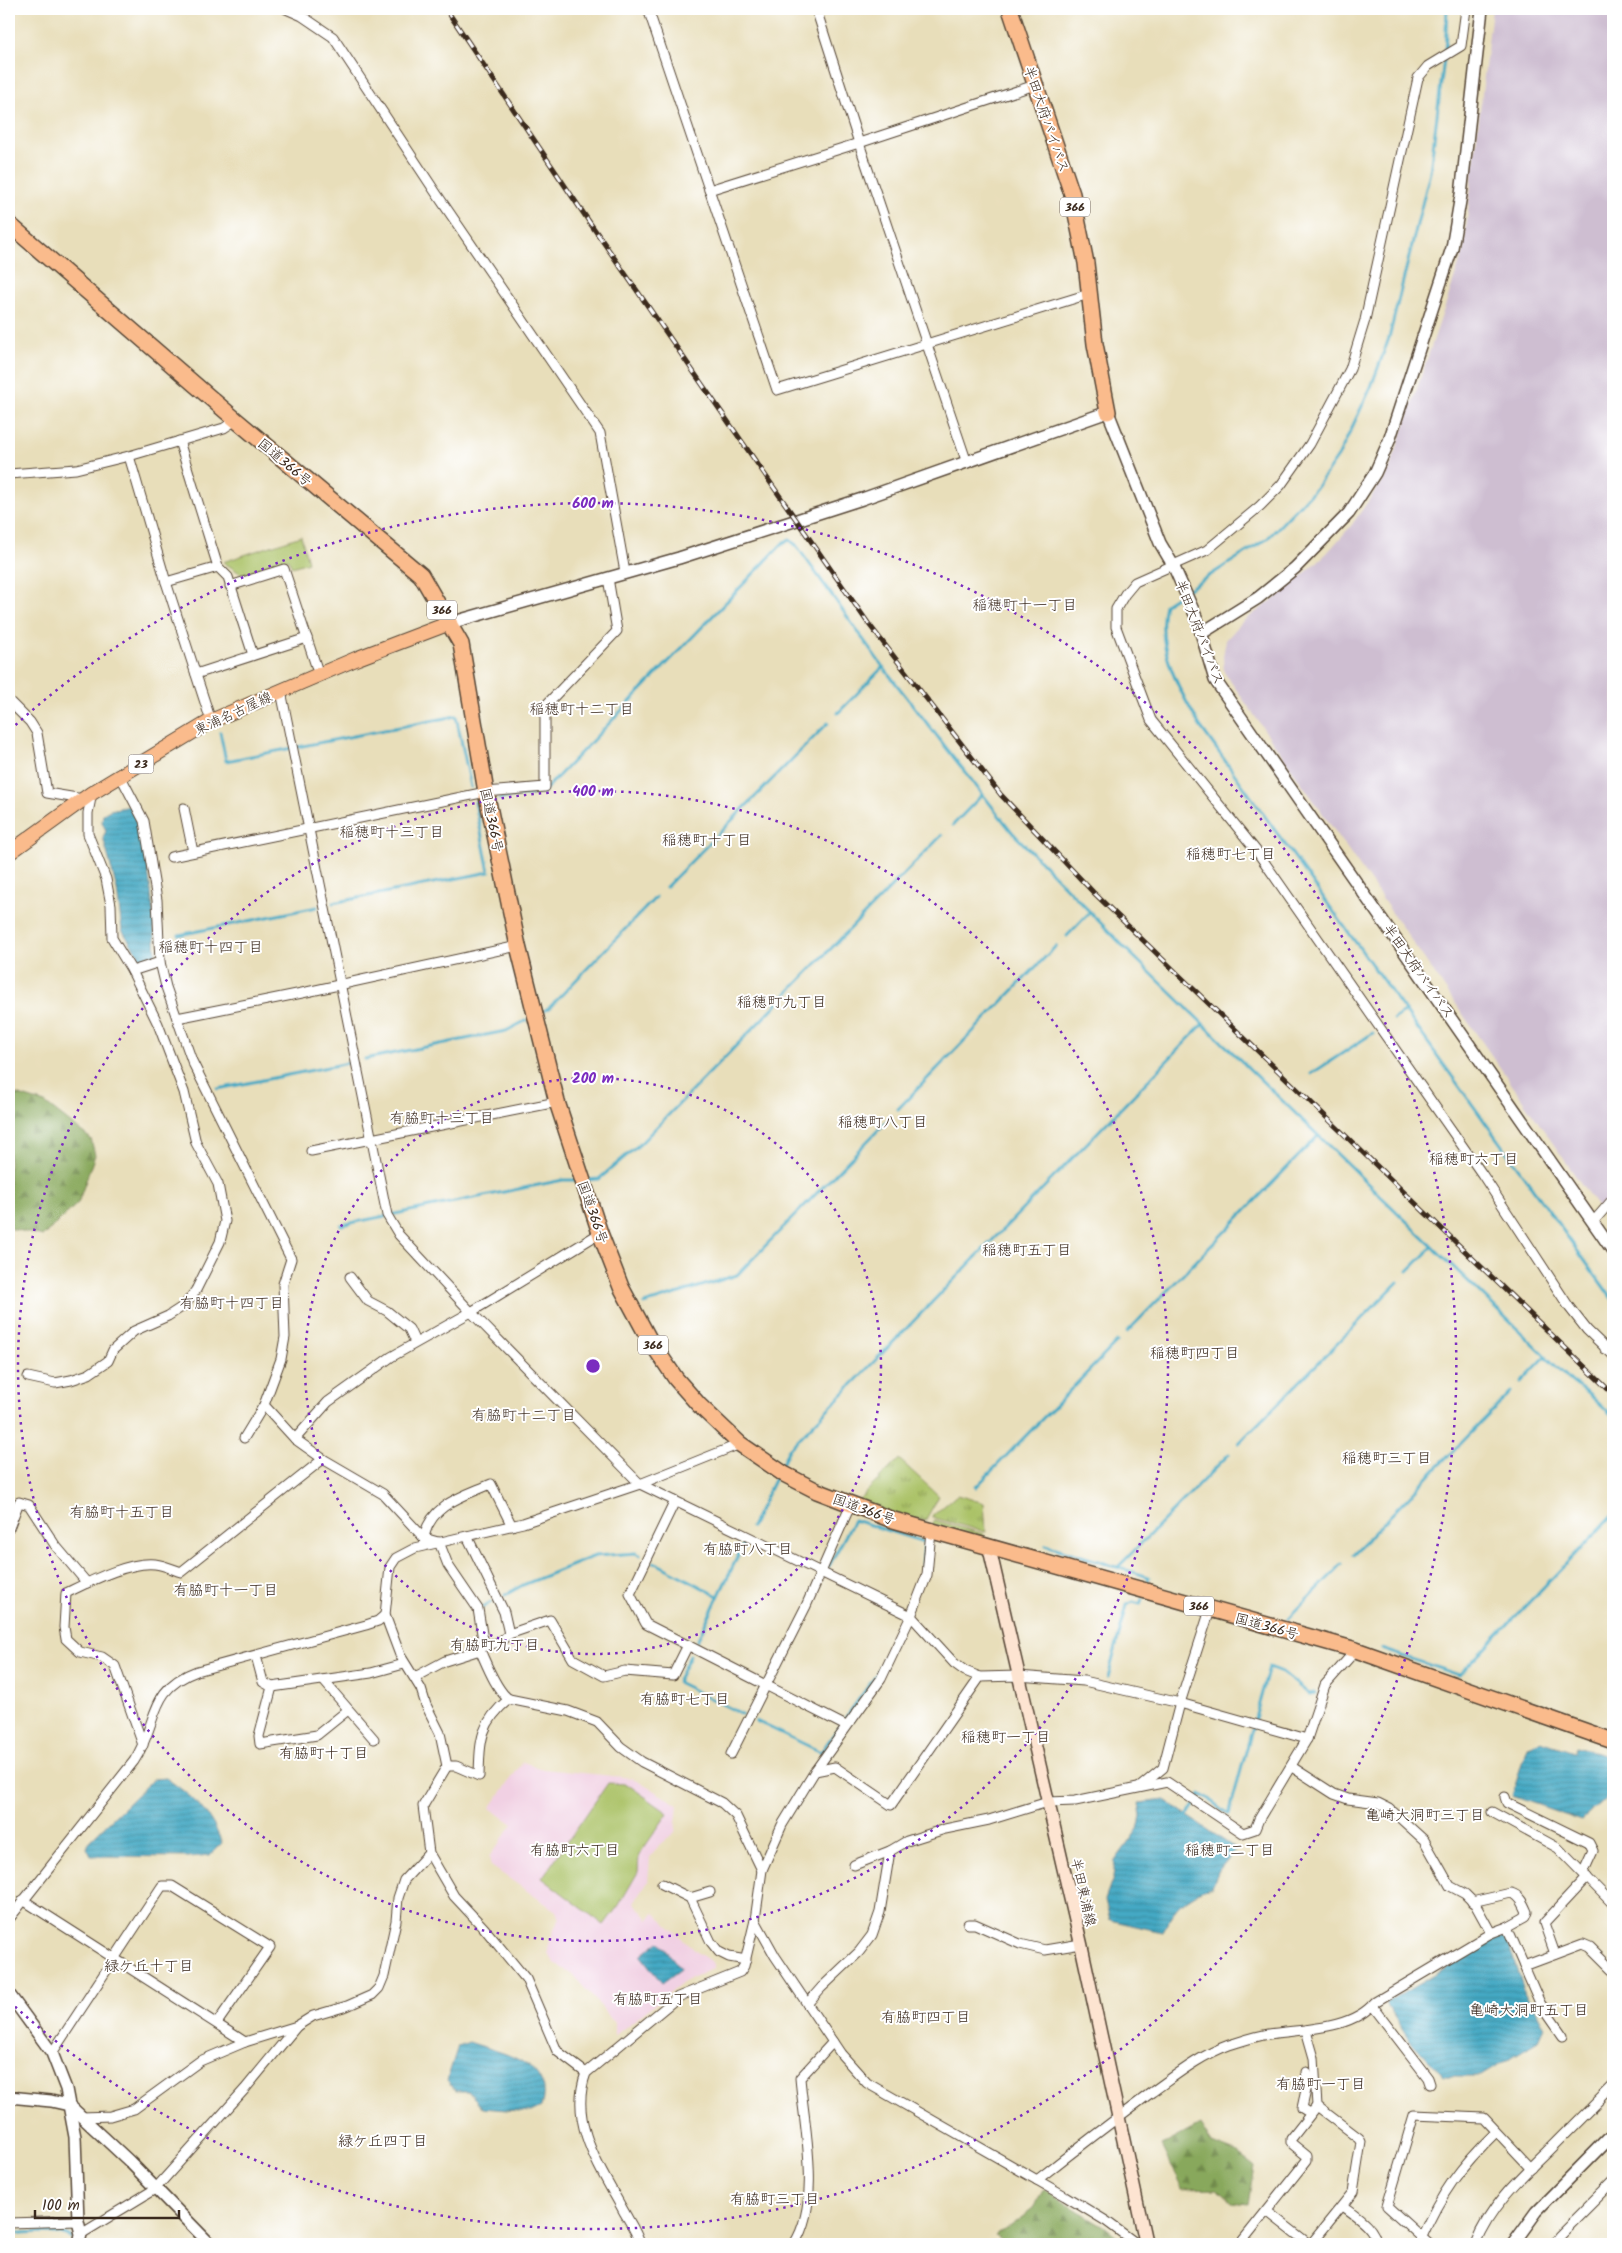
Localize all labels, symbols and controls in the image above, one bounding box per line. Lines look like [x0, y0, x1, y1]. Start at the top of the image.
street label: 半田大府パイパス [1017, 63, 1075, 176]
road number: 366 [1060, 198, 1090, 216]
street label: 国道366号 [252, 433, 317, 492]
text: 600 m [572, 492, 614, 516]
street label: 半田大府パイパス [1169, 576, 1229, 688]
district label: 稲穂町十一丁目 [972, 594, 1078, 618]
road number: 366 [427, 600, 457, 620]
street label: 東浦名古屋線 [191, 686, 276, 742]
district label: 稲穂町十二丁目 [529, 698, 635, 722]
road number: 23 [128, 754, 154, 774]
text: 400 m [572, 780, 614, 804]
street label: 国道366号 [473, 786, 509, 855]
district label: 稲穂町十三丁目 [339, 821, 445, 845]
district label: 稲穂町十丁目 [662, 829, 752, 853]
district label: 稲穂町七丁目 [1186, 843, 1276, 867]
street label: 半田大府パイパス [1377, 920, 1459, 1024]
district label: 稲穂町十四丁目 [158, 936, 264, 960]
district label: 稲穂町九丁目 [737, 991, 827, 1015]
text: 200 m [572, 1067, 614, 1091]
district label: 有脇町十三丁目 [389, 1107, 495, 1131]
district label: 稲穂町八丁目 [838, 1111, 928, 1135]
district label: 稲穂町六丁目 [1429, 1148, 1519, 1172]
street label: 国道366号 [571, 1178, 613, 1247]
district label: 稲穂町五丁目 [982, 1239, 1072, 1263]
district label: 有脇町十四丁目 [179, 1292, 285, 1316]
road number: 366 [638, 1336, 668, 1354]
district label: 稲穂町四丁目 [1150, 1342, 1240, 1366]
centre of rings [584, 1357, 602, 1375]
district label: 有脇町十二丁目 [471, 1404, 577, 1428]
district label: 稲穂町三丁目 [1342, 1447, 1432, 1471]
street label: 国道366号 [829, 1488, 898, 1531]
district label: 有脇町十五丁目 [69, 1501, 175, 1525]
district label: 有脇町八丁目 [703, 1538, 793, 1562]
district label: 有脇町十一丁目 [173, 1579, 279, 1603]
road number: 366 [1184, 1596, 1214, 1615]
street label: 国道366号 [1232, 1608, 1301, 1646]
district label: 有脇町九丁目 [450, 1634, 540, 1658]
district label: 有脇町七丁目 [640, 1688, 730, 1712]
district label: 稲穂町一丁目 [961, 1726, 1051, 1750]
district label: 有脇町十丁目 [279, 1742, 369, 1766]
district label: 亀崎大洞町三丁目 [1365, 1804, 1485, 1828]
district label: 有脇町六丁目 [530, 1839, 620, 1863]
district label: 稲穂町二丁目 [1185, 1839, 1275, 1863]
street label: 半田東浦線 [1064, 1856, 1102, 1929]
district label: 緑ケ丘十丁目 [104, 1955, 194, 1979]
district label: 有脇町五丁目 [613, 1988, 703, 2012]
district label: 亀崎大洞町五丁目 [1469, 1999, 1589, 2023]
district label: 有脇町四丁目 [881, 2006, 971, 2030]
district label: 有脇町一丁目 [1276, 2073, 1366, 2097]
district label: 緑ケ丘四丁目 [338, 2130, 428, 2154]
scale bar [35, 2188, 179, 2220]
district label: 有脇町三丁目 [730, 2188, 820, 2212]
text: 100 m [42, 2194, 80, 2218]

